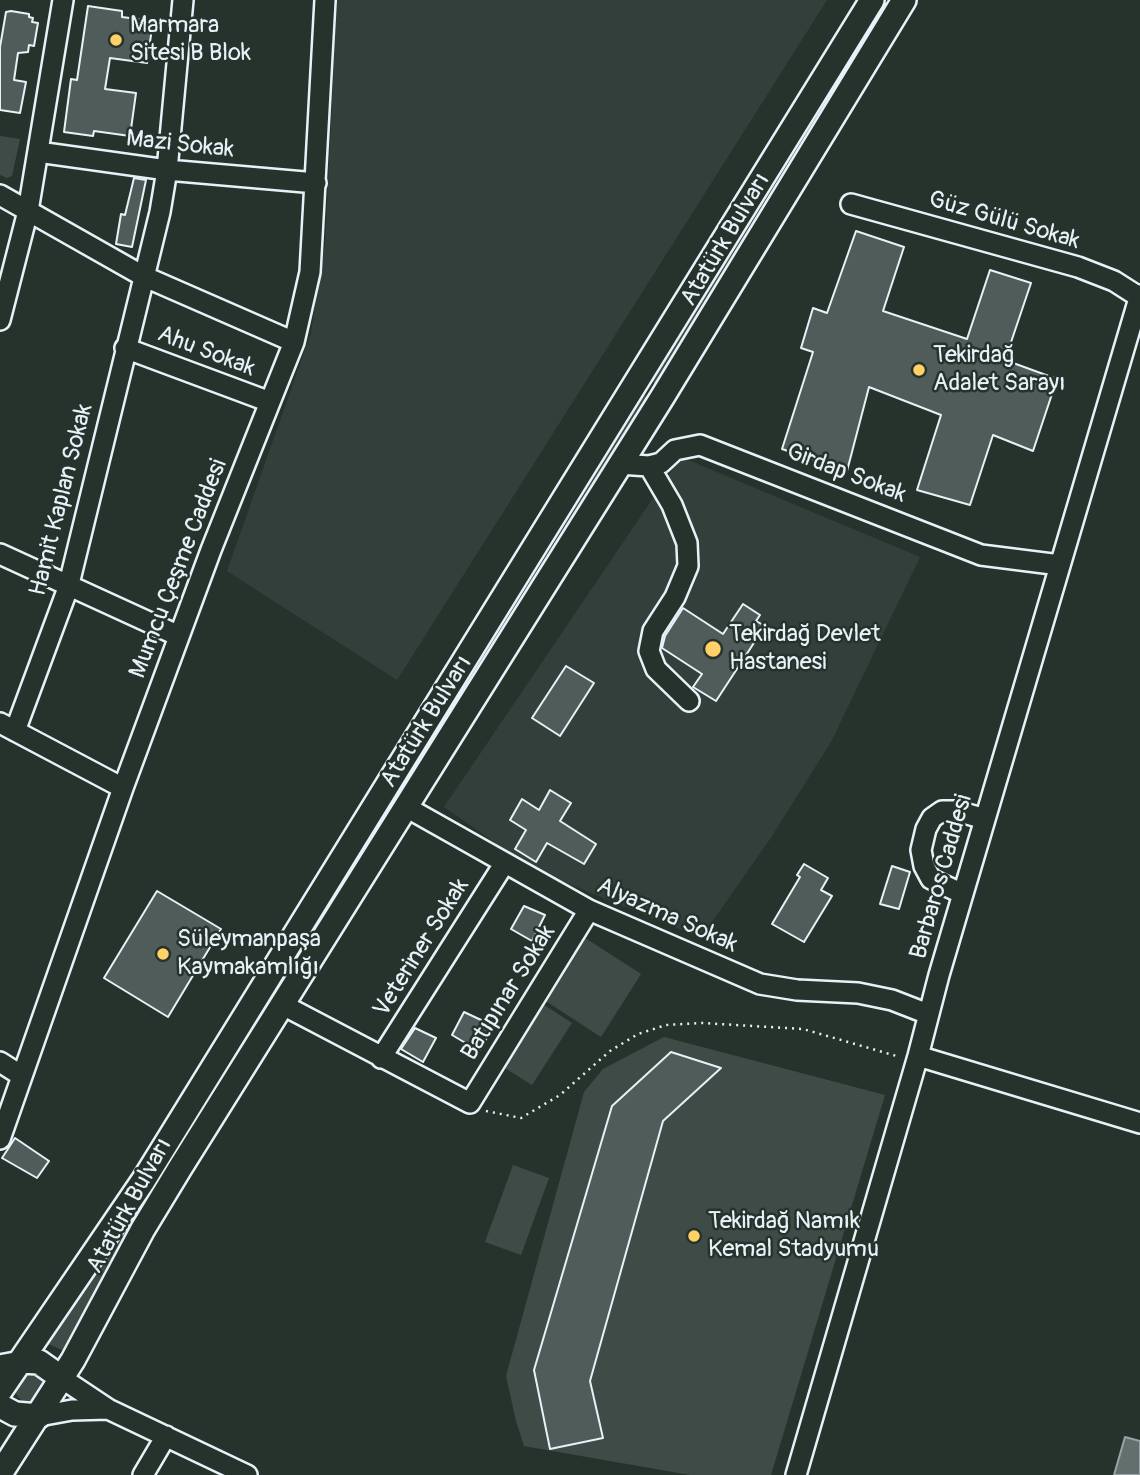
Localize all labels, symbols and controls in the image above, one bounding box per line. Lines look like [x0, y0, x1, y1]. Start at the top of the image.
place label: Marmara Sitesi B Blok [130, 12, 251, 68]
marker: Marmara Sitesi B Blok [108, 32, 124, 48]
street label: Mazi Sokak [125, 125, 235, 165]
street label: Atatürk Bulvarı [675, 168, 777, 312]
street label: Güz Gülü Sokak [925, 186, 1083, 256]
street label: Ahu Sokak [153, 320, 259, 384]
place label: Tekirdağ Adalet Sarayı [933, 342, 1066, 398]
marker: Tekirdağ Adalet Sarayı [911, 362, 927, 378]
street label: Hamit Kaplan Sokak [24, 401, 100, 599]
street label: Girdap Sokak [782, 438, 910, 510]
street label: Mumcu Çeşme Caddesi [124, 456, 234, 682]
place label: Tekirdağ Devlet Hastanesi [729, 621, 881, 677]
marker: Tekirdağ Devlet Hastanesi [703, 639, 723, 659]
street label: Atatürk Bulvarı [375, 651, 479, 793]
street label: Barbaros Caddesi [905, 791, 979, 963]
street label: Alyazma Sokak [592, 872, 742, 960]
street label: Veteriner Sokak [368, 874, 476, 1022]
street label: Batıpınar Sokak [456, 920, 562, 1066]
place label: Süleymanpaşa Kaymakamlığı [177, 926, 321, 982]
marker: Süleymanpaşa Kaymakamlığı [155, 946, 171, 962]
street label: Atatürk Bulvarı [81, 1133, 179, 1279]
place label: Tekirdağ Namık Kemal Stadyumu [708, 1208, 879, 1264]
marker: Tekirdağ Namık Kemal Stadyumu [686, 1228, 702, 1244]

